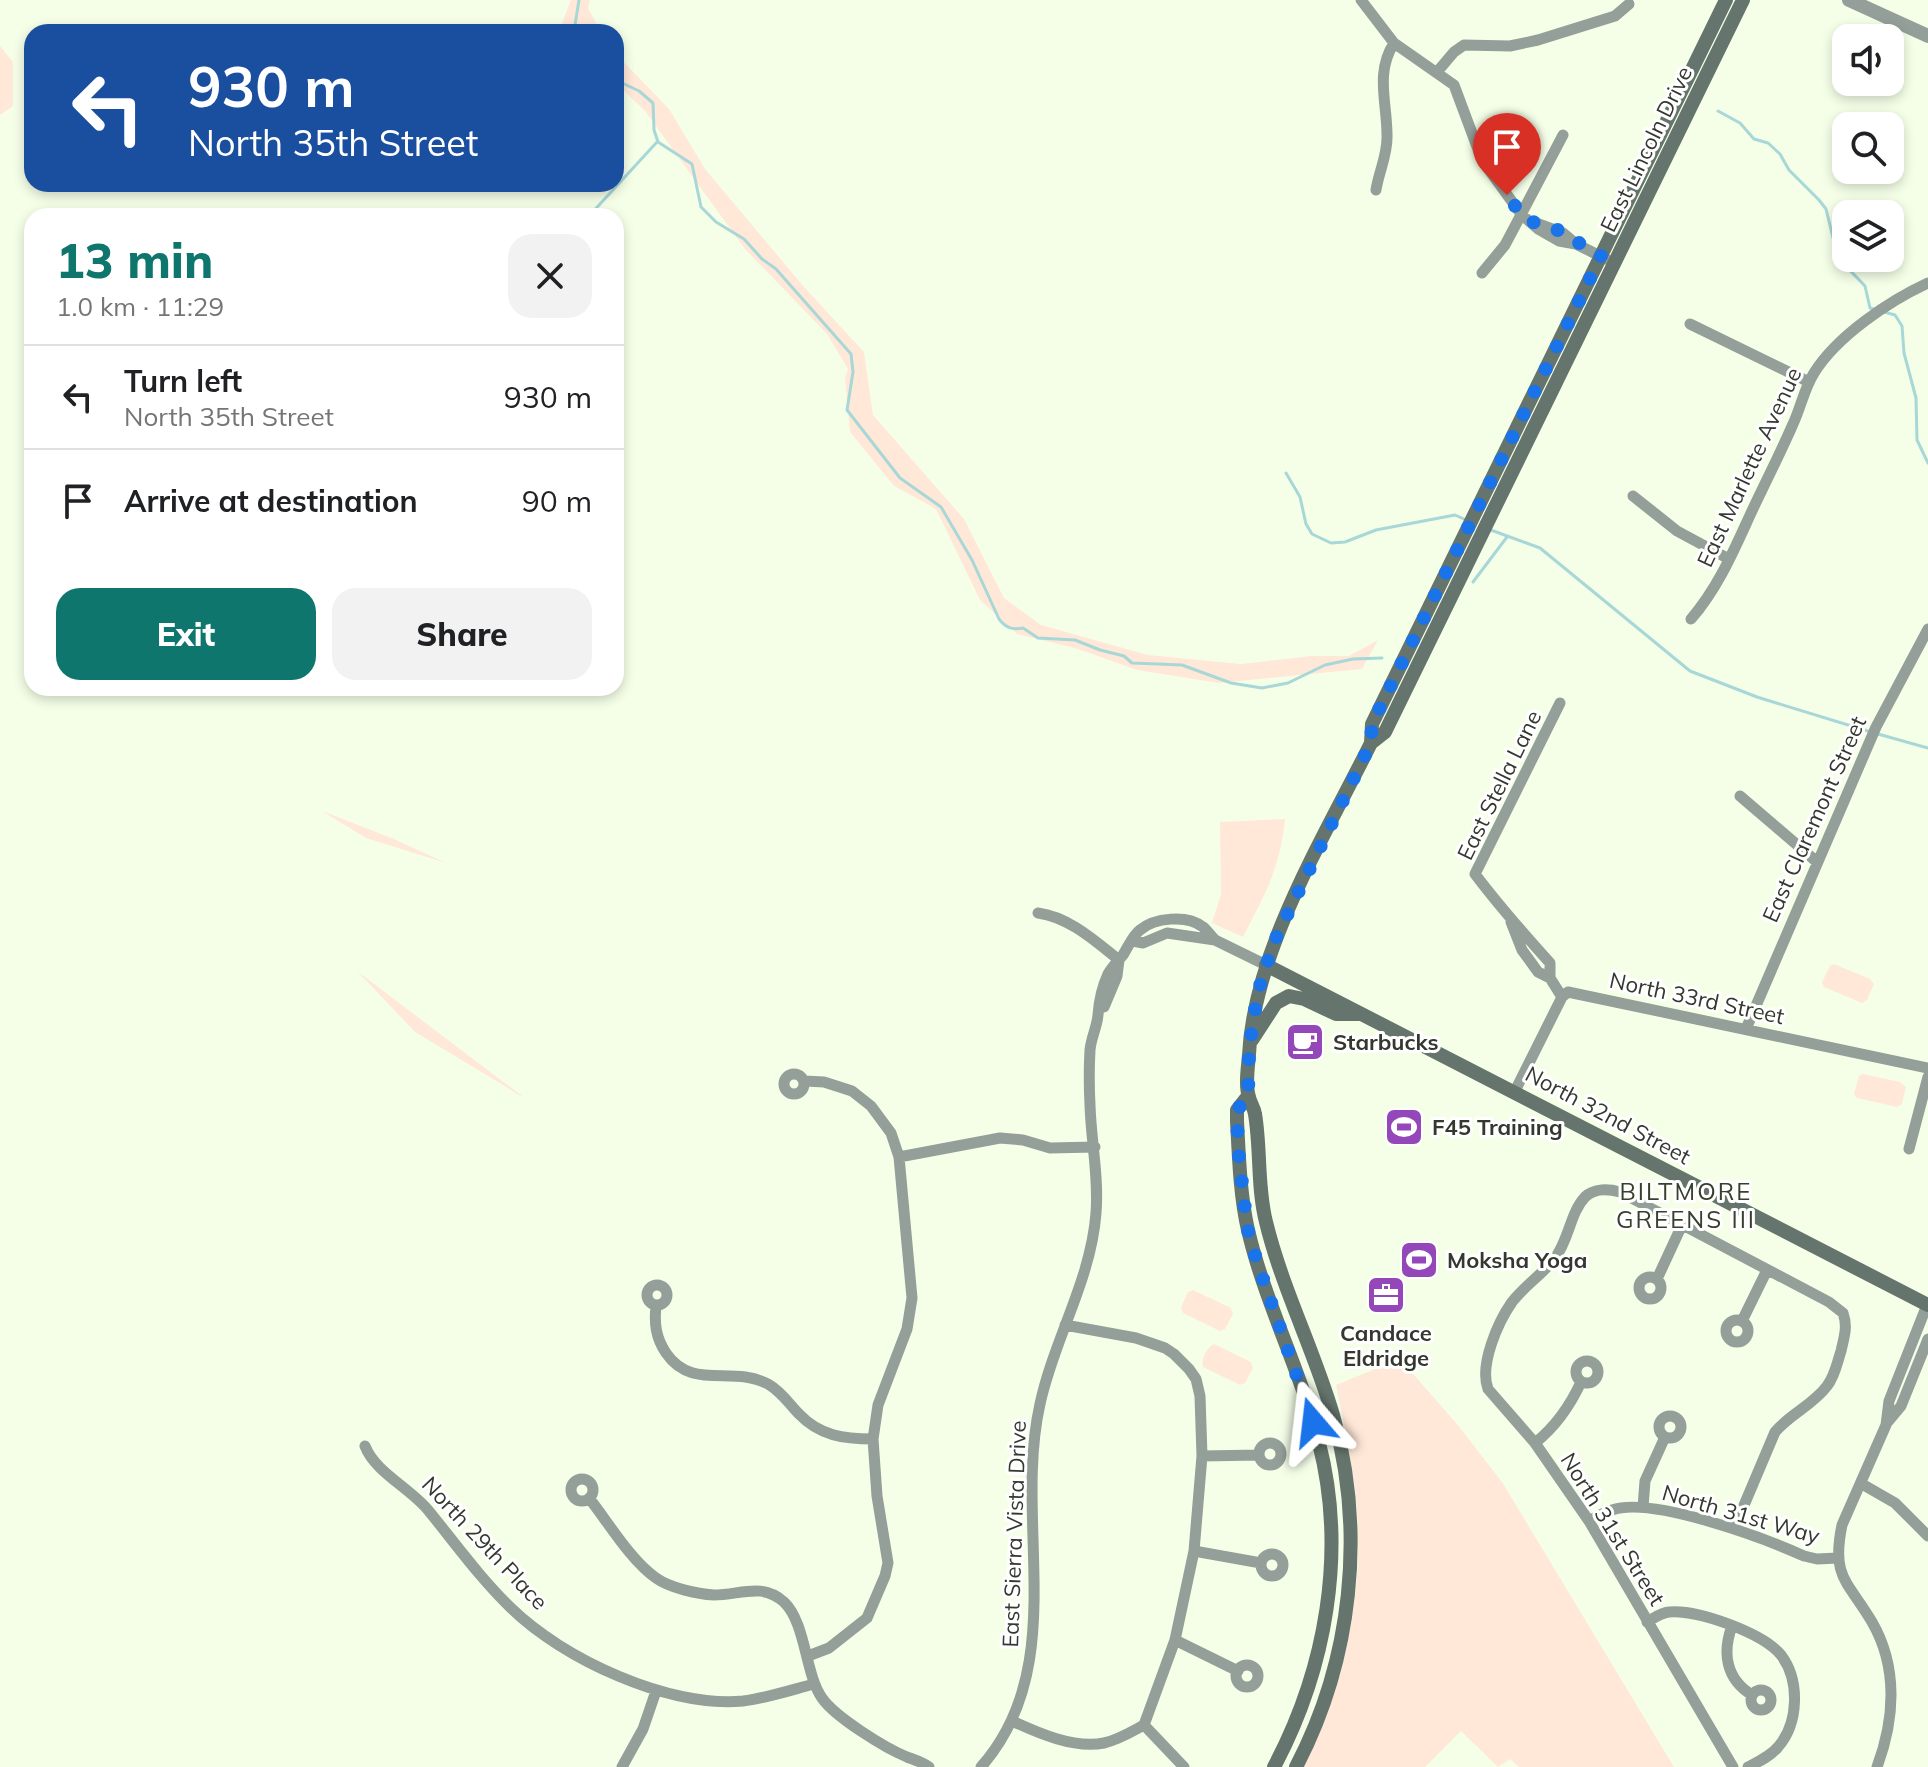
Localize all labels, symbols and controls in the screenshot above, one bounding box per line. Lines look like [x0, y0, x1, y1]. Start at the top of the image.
map controls [1832, 24, 1904, 272]
button: sound [1832, 24, 1904, 96]
text: 930 m [188, 51, 355, 121]
icon: left [56, 56, 160, 160]
street label: East Lincoln Drive [1594, 62, 1698, 236]
button: search [1832, 112, 1904, 184]
pin [1473, 113, 1541, 195]
text: North 35th Street [188, 120, 478, 165]
icon: arrive [1485, 125, 1529, 169]
button: layers [1832, 200, 1904, 272]
text: 13 min [56, 230, 213, 290]
button: close [508, 234, 592, 318]
text: 1.0 km · 11:29 [56, 290, 224, 323]
text: Turn left [124, 362, 242, 400]
street label: East Marlette Avenue [1690, 363, 1808, 571]
icon: left [56, 375, 100, 419]
text: 930 m [504, 378, 592, 416]
text: North 35th Street [124, 400, 334, 433]
icon: arrive [56, 479, 100, 523]
text: Arrive at destination [124, 482, 418, 520]
text: 90 m [522, 482, 592, 520]
button: Exit [56, 588, 316, 680]
button: Share [332, 588, 592, 680]
street label: East Stella Lane [1451, 706, 1547, 864]
street label: East Claremont Street [1756, 711, 1872, 926]
street label: North 33rd Street [1607, 966, 1787, 1030]
cafe icon: Starbucks [1284, 1021, 1326, 1063]
place label: Starbucks [1333, 1028, 1439, 1056]
street label: North 32nd Street [1521, 1060, 1696, 1170]
sports icon: F45 Training [1383, 1106, 1425, 1148]
place label: F45 Training [1432, 1113, 1563, 1141]
district label: BILTMORE GREENS III [1616, 1176, 1756, 1234]
sports icon: Moksha Yoga [1398, 1239, 1440, 1281]
place label: Moksha Yoga [1447, 1246, 1587, 1274]
office icon: Candace Eldridge [1365, 1274, 1407, 1316]
place label: Candace Eldridge [1340, 1319, 1432, 1372]
position arrow [1271, 1380, 1355, 1464]
street label: East Sierra Vista Drive [996, 1420, 1032, 1648]
street label: North 31st Street [1555, 1447, 1671, 1611]
street label: North 29th Place [416, 1471, 554, 1615]
street label: North 31st Way [1659, 1478, 1823, 1550]

